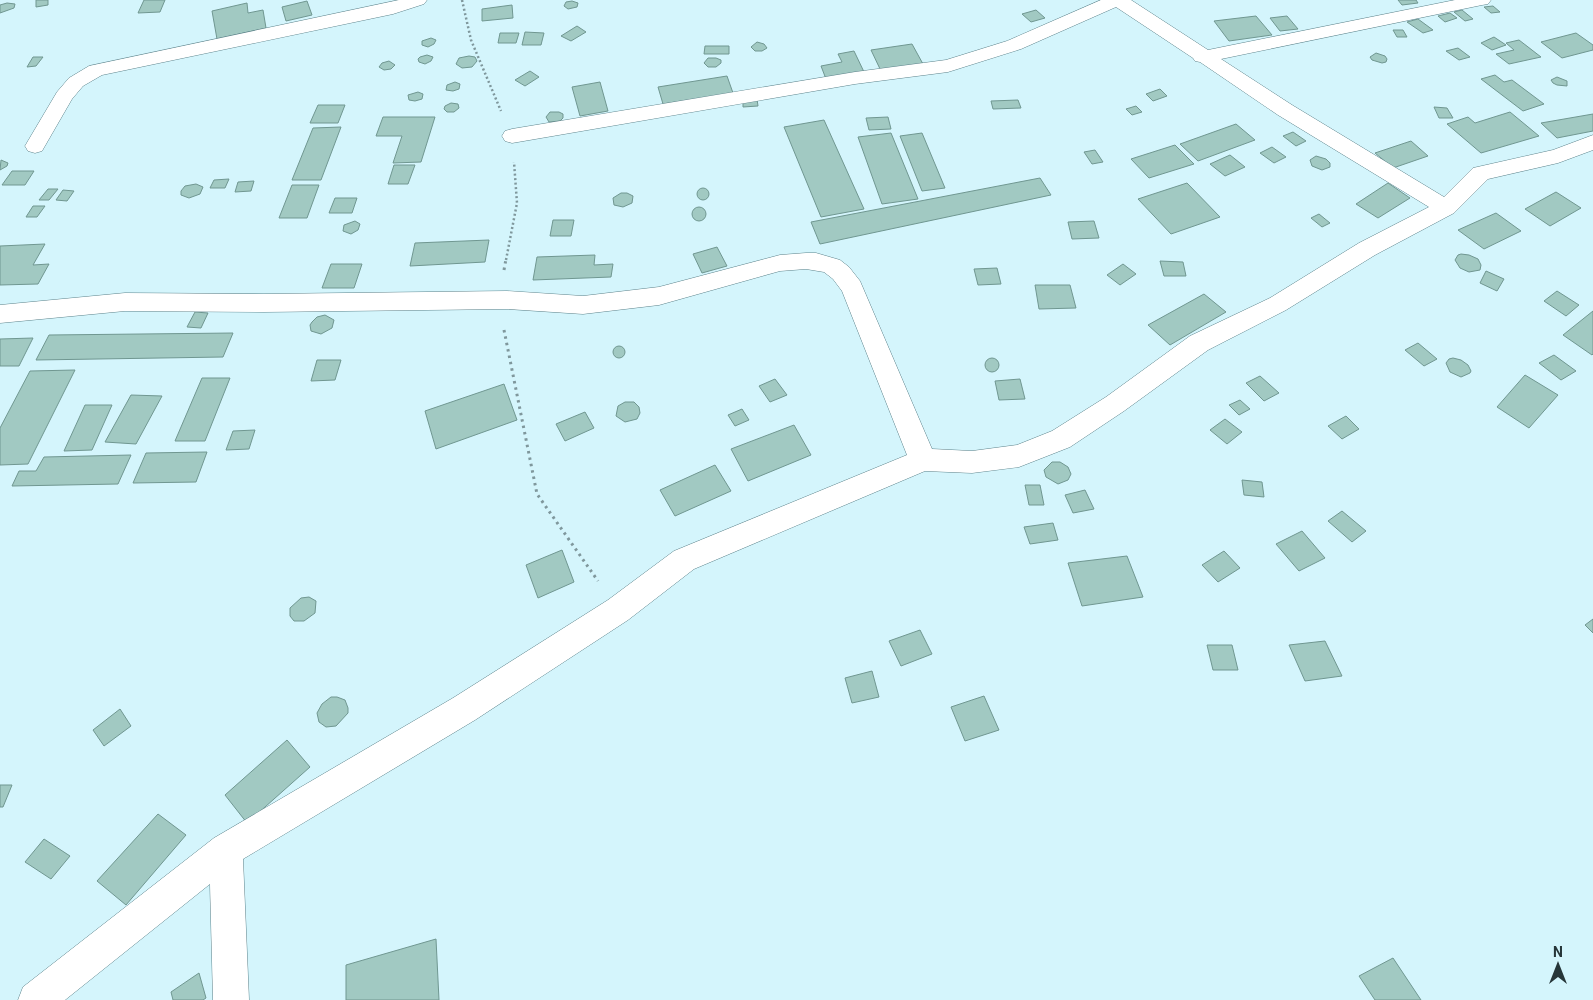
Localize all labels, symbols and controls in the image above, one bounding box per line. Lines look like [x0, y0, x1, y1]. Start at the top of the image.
north arrow [1533, 940, 1583, 990]
text: N [1553, 944, 1563, 960]

